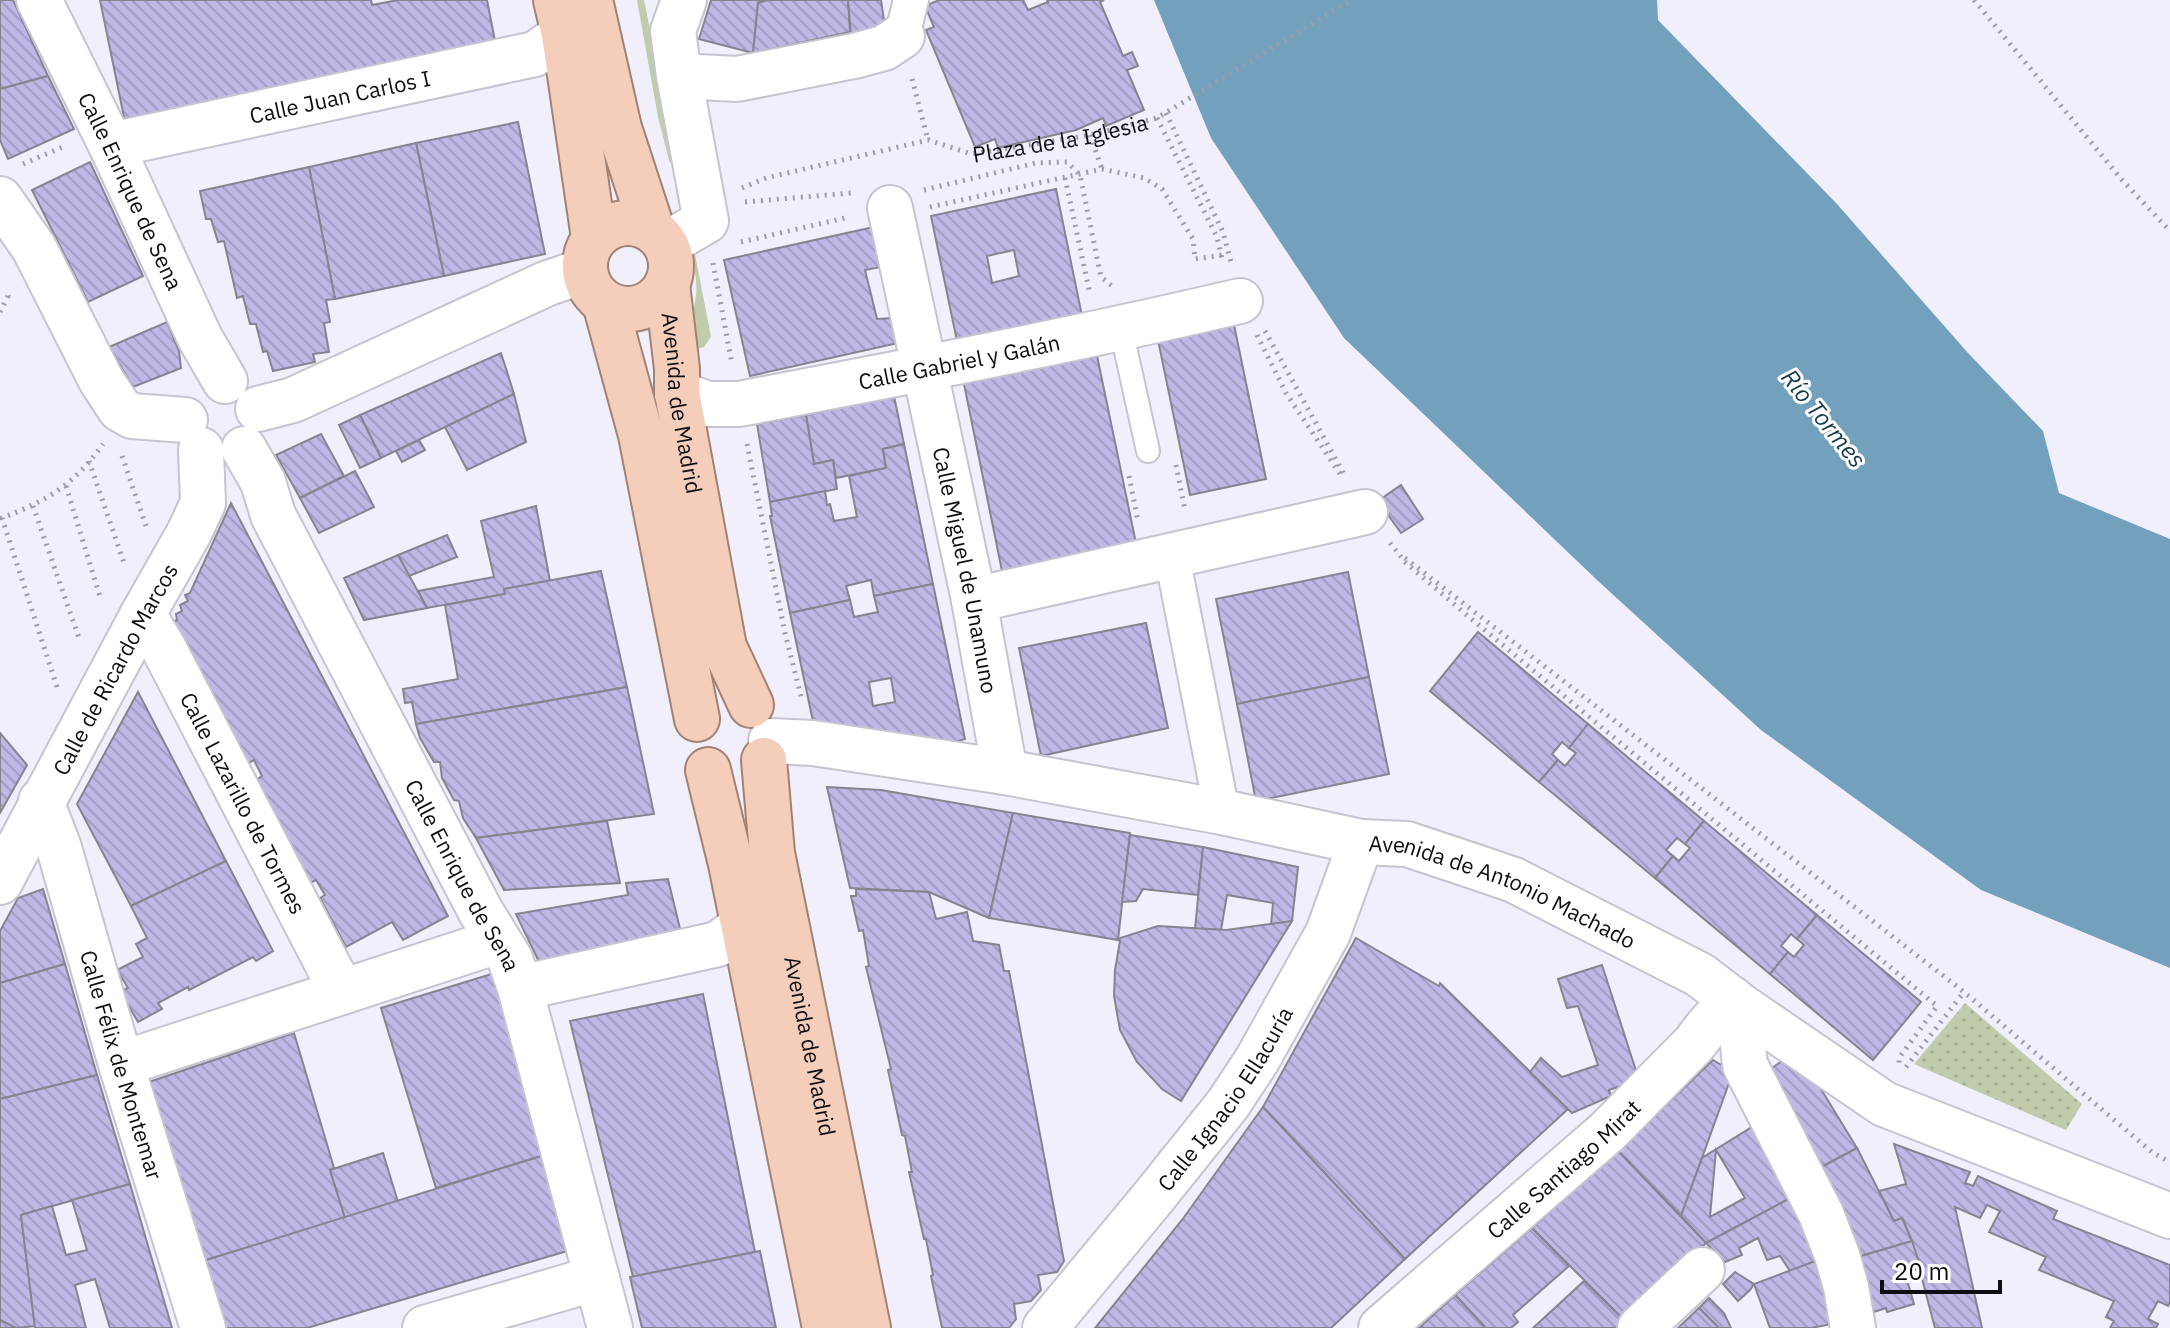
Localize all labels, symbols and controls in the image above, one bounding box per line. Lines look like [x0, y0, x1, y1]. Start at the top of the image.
street label: Calle Juan Carlos I [247, 62, 433, 129]
street label: Calle Enrique de Sena [72, 87, 190, 295]
street label: Plaza de la Iglesia [970, 106, 1151, 168]
street label: Avenida de Madrid [656, 311, 710, 496]
street label: Calle Gabriel y Galán [856, 327, 1062, 395]
water label: Río Tormes [1774, 362, 1874, 474]
street label: Calle Miguel de Unamuno [927, 444, 1005, 696]
street label: Calle de Ricardo Marcos [45, 558, 184, 780]
street label: Calle Lazarillo de Tormes [174, 687, 313, 919]
street label: Calle Enrique de Sena [399, 774, 528, 975]
street label: Avenida de Antonio Machado [1368, 828, 1641, 954]
street label: Calle Félix de Montemar [75, 947, 170, 1183]
street label: Avenida de Madrid [779, 953, 843, 1138]
street label: Calle Ignacio Ellacuría [1150, 1001, 1299, 1196]
street label: Calle Santiago Mirat [1480, 1093, 1646, 1245]
scale bar [1882, 1244, 2000, 1294]
text: 20 m [1894, 1255, 1949, 1287]

